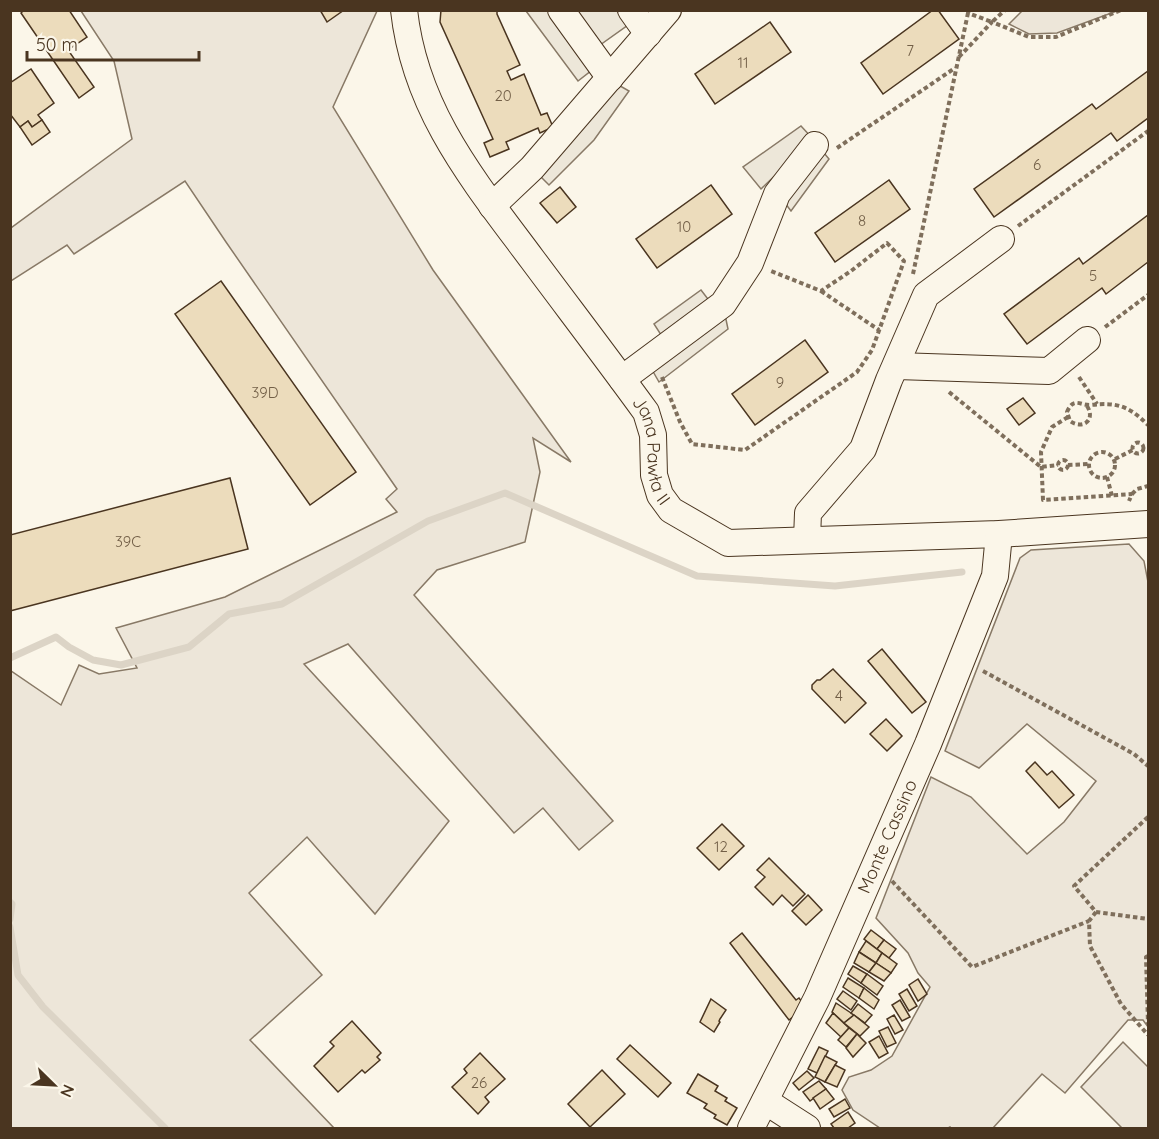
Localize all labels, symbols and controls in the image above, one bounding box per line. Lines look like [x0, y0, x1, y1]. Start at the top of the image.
scale bar [27, 24, 200, 62]
text: 50 m [36, 33, 78, 56]
house number: 7 [906, 41, 914, 60]
house number: 11 [737, 53, 749, 72]
house number: 20 [494, 86, 512, 105]
house number: 6 [1033, 155, 1041, 174]
house number: 8 [858, 211, 866, 230]
house number: 10 [677, 217, 691, 236]
house number: 5 [1089, 266, 1097, 285]
house number: 9 [776, 373, 784, 392]
house number: 39D [251, 383, 279, 402]
street label: Jana Pawła II [627, 392, 676, 510]
house number: 39C [115, 532, 141, 551]
house number: 4 [835, 686, 843, 705]
street label: Monte Cassino [852, 776, 922, 897]
house number: 12 [714, 837, 728, 856]
north arrow [24, 1055, 84, 1115]
house number: 26 [471, 1073, 487, 1092]
text: N [56, 1082, 79, 1101]

